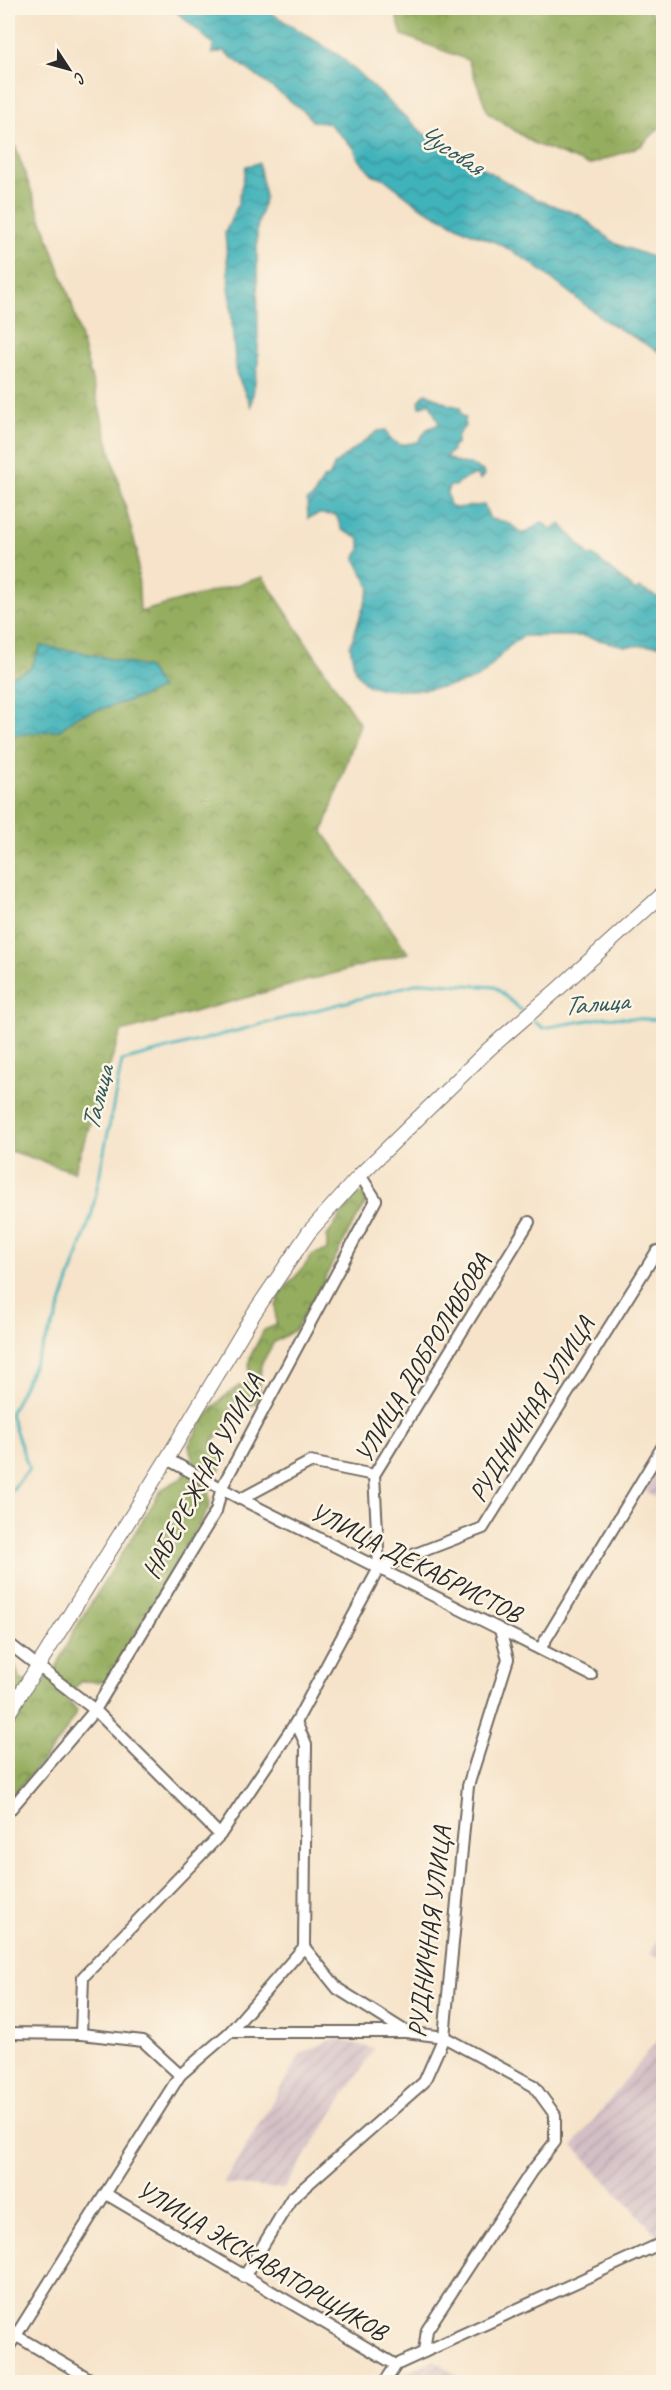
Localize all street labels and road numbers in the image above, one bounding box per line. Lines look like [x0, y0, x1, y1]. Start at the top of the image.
street label: УЛИЦА ДОБРОЛЮБОВА [347, 1247, 498, 1469]
street label: РУДНИЧНАЯ УЛИЦА [461, 1309, 603, 1508]
street label: НАБЕРЕЖНАЯ УЛИЦА [134, 1367, 271, 1584]
street label: УЛИЦА ДЕКАБРИСТОВ [305, 1495, 530, 1631]
street label: РУДНИЧНАЯ УЛИЦА [400, 1823, 459, 2039]
street label: УЛИЦА ЭКСКАВАТОРЩИКОВ [131, 2173, 395, 2350]

